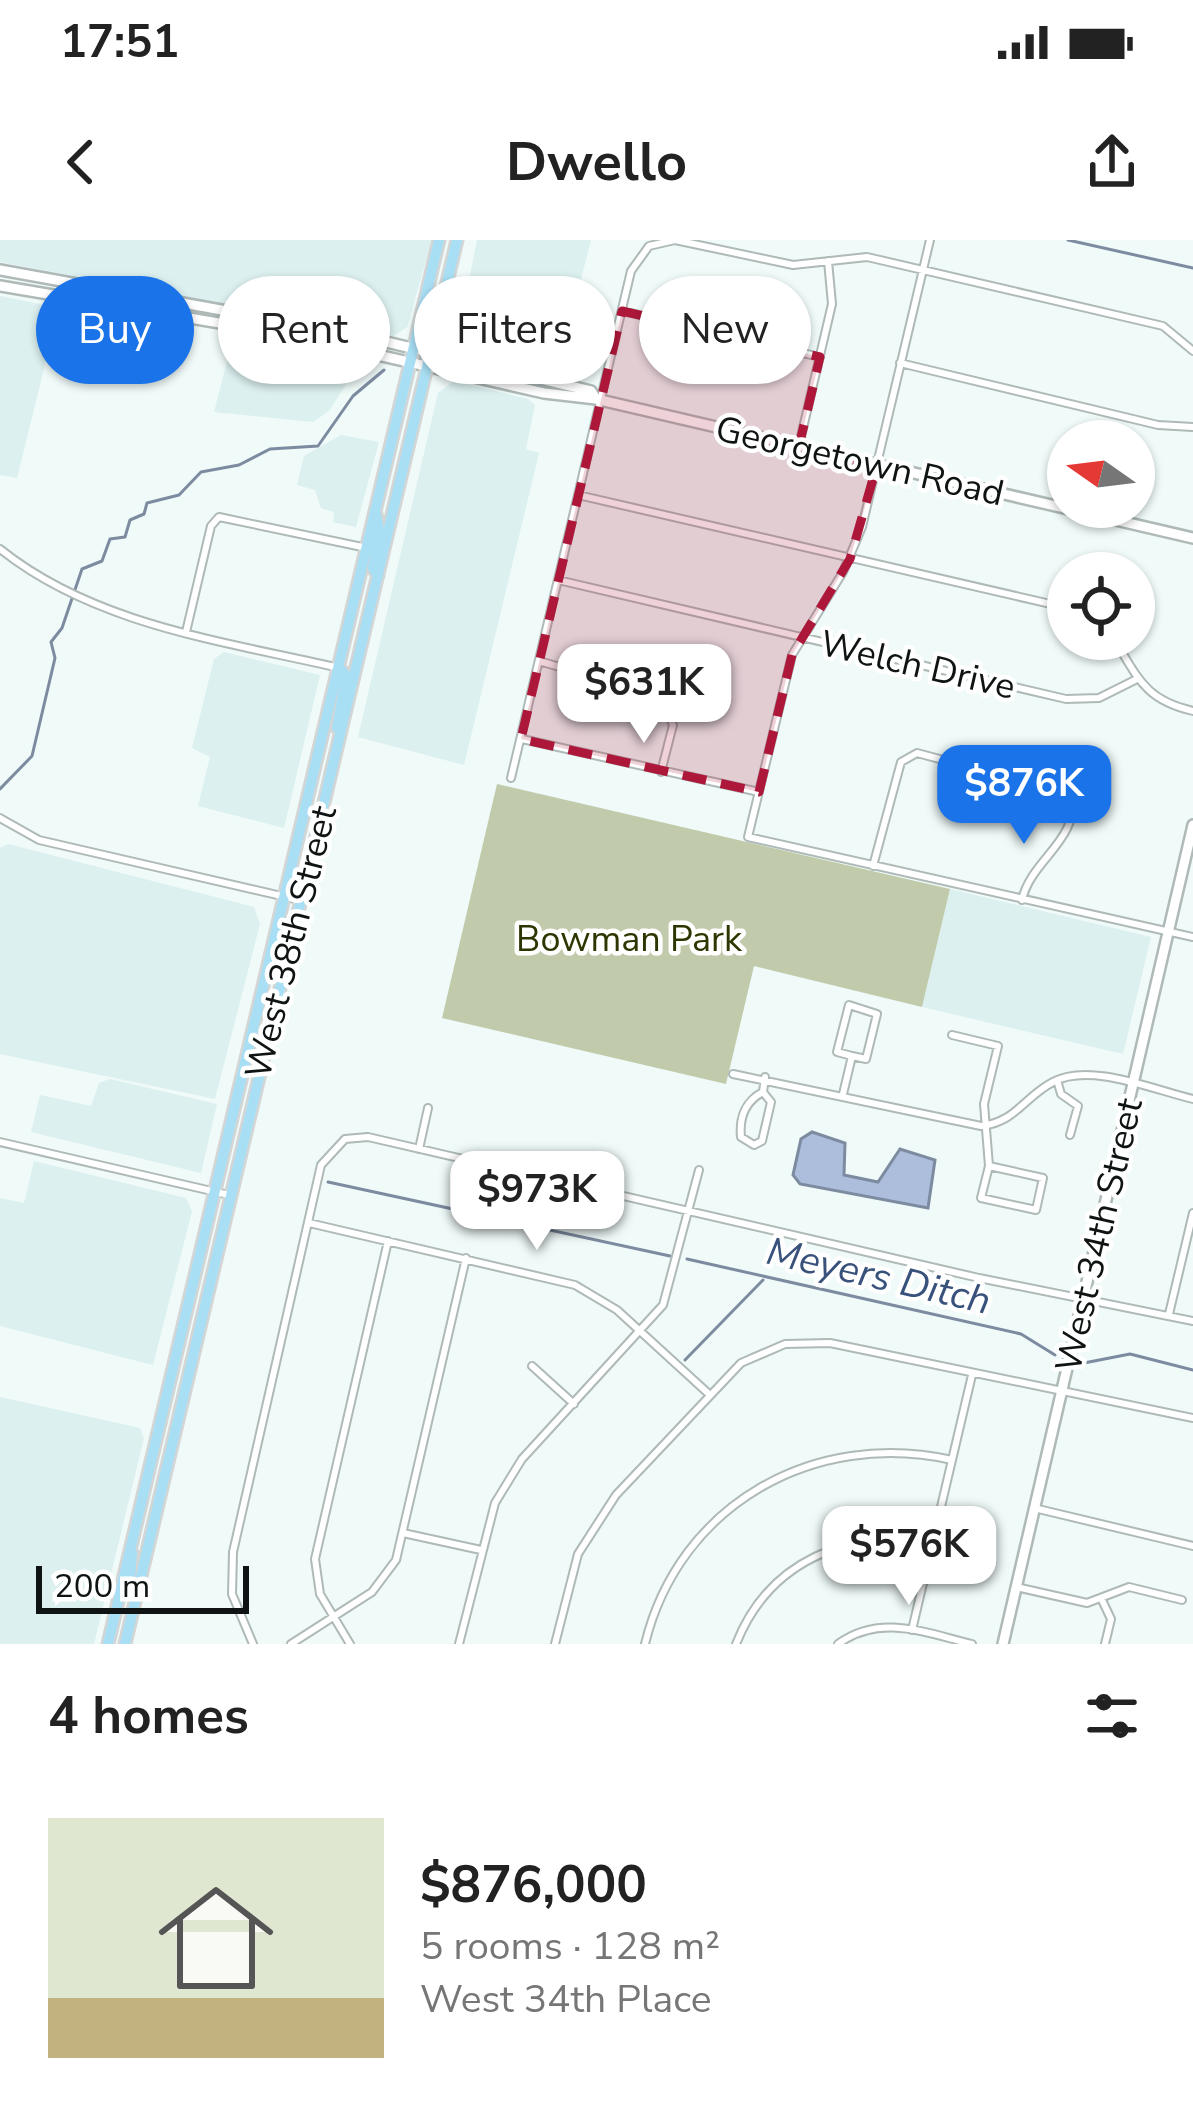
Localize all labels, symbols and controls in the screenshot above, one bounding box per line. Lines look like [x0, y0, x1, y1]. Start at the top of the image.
text: 17:51 [60, 12, 179, 73]
text: Dwello [506, 125, 687, 199]
icon: back [48, 129, 114, 195]
icon: share [1079, 129, 1145, 195]
chip: Buy [36, 276, 194, 384]
chip: Rent [218, 276, 390, 384]
chip: Filters [414, 276, 615, 384]
chip: New [639, 276, 811, 384]
street label: Georgetown Road [711, 405, 1008, 518]
north arrow [1047, 420, 1155, 528]
map controls [1047, 420, 1155, 660]
button: locate [1047, 552, 1155, 660]
street label: Welch Drive [815, 619, 1020, 712]
pin: $631K [560, 644, 728, 746]
text: $631K [584, 656, 704, 709]
pin: $876K [940, 745, 1108, 847]
text: $876K [964, 757, 1084, 810]
street label: West 38th Street [234, 801, 349, 1084]
park label: Bowman Park [516, 915, 743, 964]
street label: West 34th Street [1044, 1093, 1155, 1377]
pin: $973K [453, 1151, 621, 1253]
text: $973K [477, 1163, 597, 1216]
water label: Meyers Ditch [761, 1225, 996, 1328]
pin: $576K [825, 1506, 993, 1608]
text: $576K [849, 1518, 969, 1571]
scale bar [36, 1560, 249, 1613]
text: 200 m [54, 1564, 150, 1609]
text: 4 homes [48, 1681, 249, 1751]
icon: filters [1079, 1683, 1145, 1749]
text: $876,000 [420, 1850, 647, 1920]
icon: home [144, 1866, 288, 2010]
text: 5 rooms · 128 m² [420, 1920, 720, 1973]
text: West 34th Place [420, 1973, 712, 2026]

